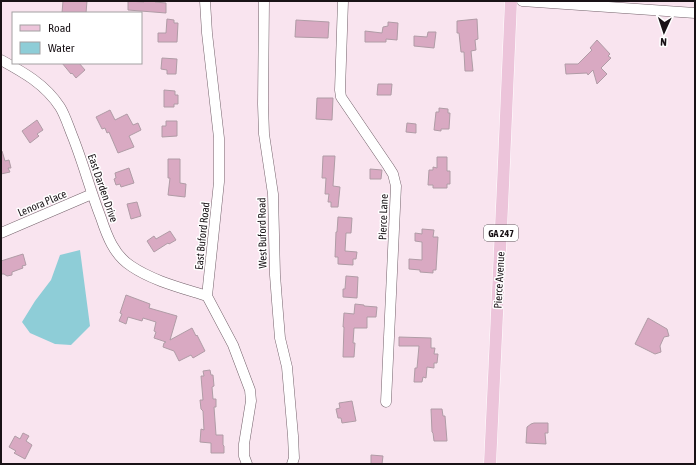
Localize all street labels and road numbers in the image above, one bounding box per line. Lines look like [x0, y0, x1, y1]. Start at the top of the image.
street label: East Darden Drive [86, 152, 120, 224]
street label: Lenora Place [16, 187, 68, 219]
street label: Pierce Lane [376, 194, 390, 240]
street label: West Buford Road [255, 197, 269, 269]
street label: East Buford Road [192, 202, 212, 270]
road number: GA 247 [484, 225, 518, 241]
street label: Pierce Avenue [492, 251, 506, 309]

